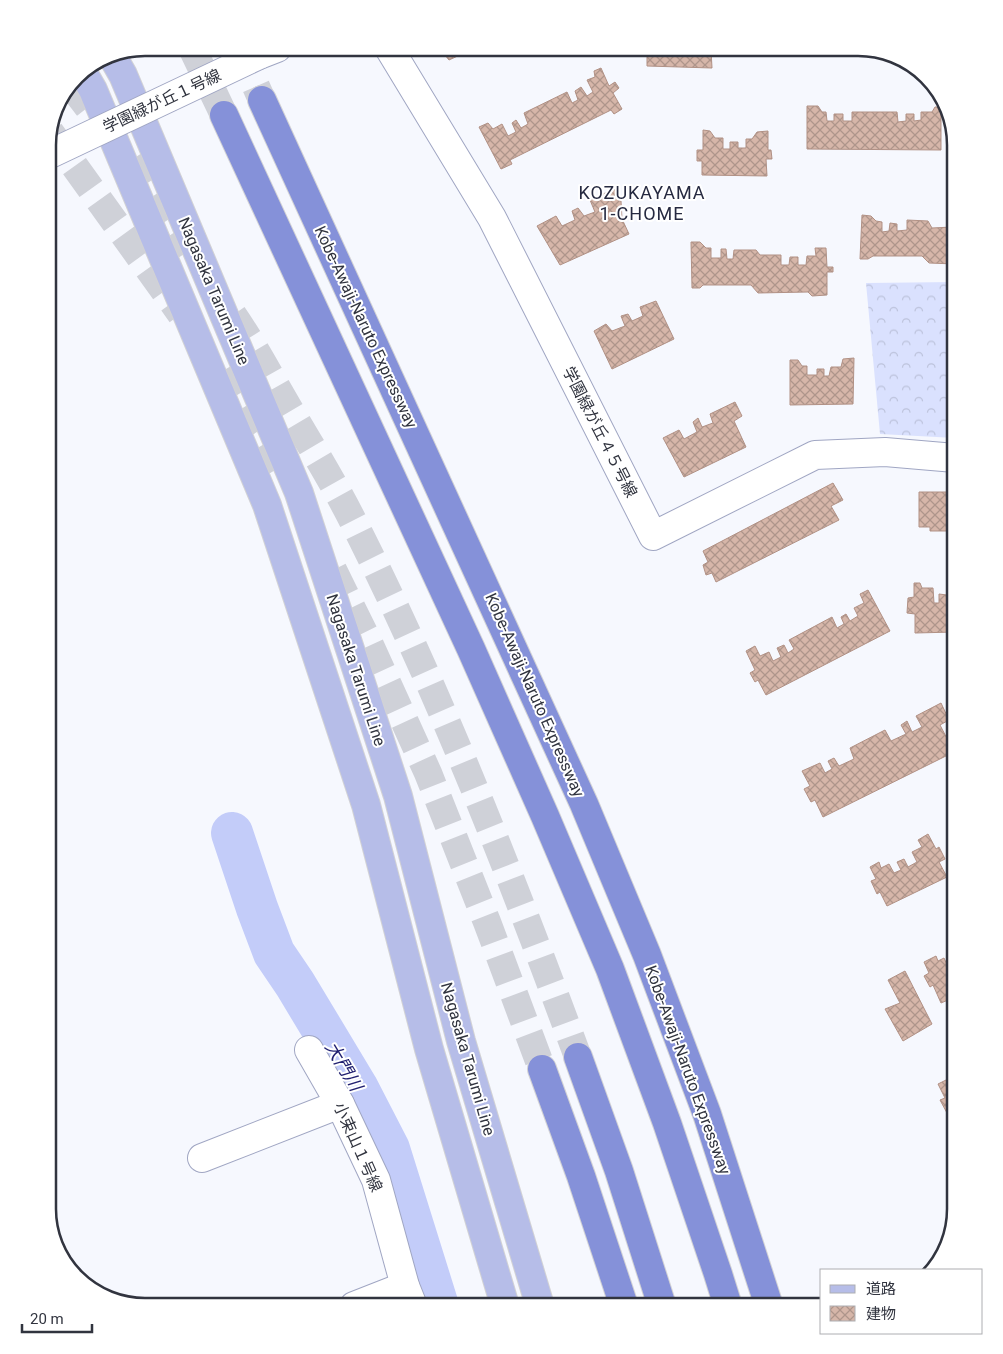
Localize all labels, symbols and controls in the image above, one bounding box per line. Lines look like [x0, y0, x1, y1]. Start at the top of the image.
street label: 学園緑が丘１号線 [100, 65, 224, 137]
district label: KOZUKAYAMA 1-CHOME [578, 182, 706, 224]
street label: Nagasaka Tarumi Line [174, 214, 254, 368]
street label: Kobe-Awaji-Naruto Expressway [311, 223, 421, 432]
street label: 学園緑が丘４５号線 [559, 364, 641, 500]
street label: Kobe-Awaji-Naruto Expressway [481, 590, 589, 800]
street label: Nagasaka Tarumi Line [322, 592, 390, 748]
street label: Kobe-Awaji-Naruto Expressway [641, 963, 735, 1177]
street label: Nagasaka Tarumi Line [437, 980, 499, 1138]
water label: 大門川 [321, 1037, 368, 1096]
street label: 小束山１号線 [330, 1099, 386, 1195]
legend [820, 1269, 983, 1334]
text: 道路 [866, 1280, 896, 1298]
scale bar [22, 1302, 92, 1334]
text: 建物 [866, 1305, 896, 1323]
text: 20 m [30, 1310, 64, 1328]

